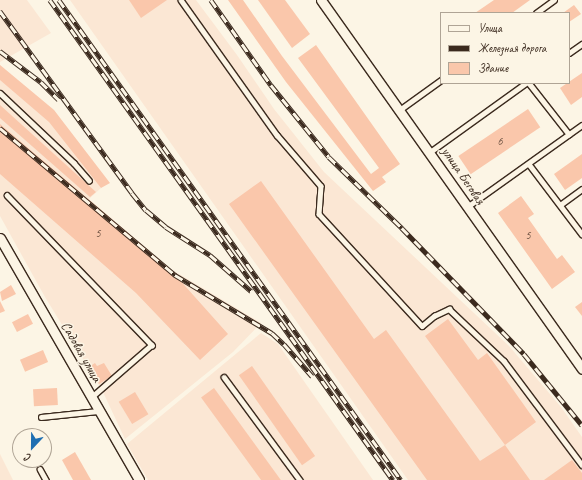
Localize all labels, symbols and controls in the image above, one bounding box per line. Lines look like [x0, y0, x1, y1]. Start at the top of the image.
legend [440, 12, 570, 84]
text: Улица [478, 20, 502, 36]
text: Железная дорога [478, 40, 546, 56]
text: Здание [478, 60, 508, 76]
house number: 6 [497, 135, 503, 149]
street label: улица Беговая [438, 144, 488, 208]
house number: 5 [95, 227, 101, 241]
house number: 5 [525, 229, 531, 243]
street label: Садовая улица [57, 318, 105, 386]
north arrow [12, 428, 52, 468]
text: С [23, 451, 33, 466]

